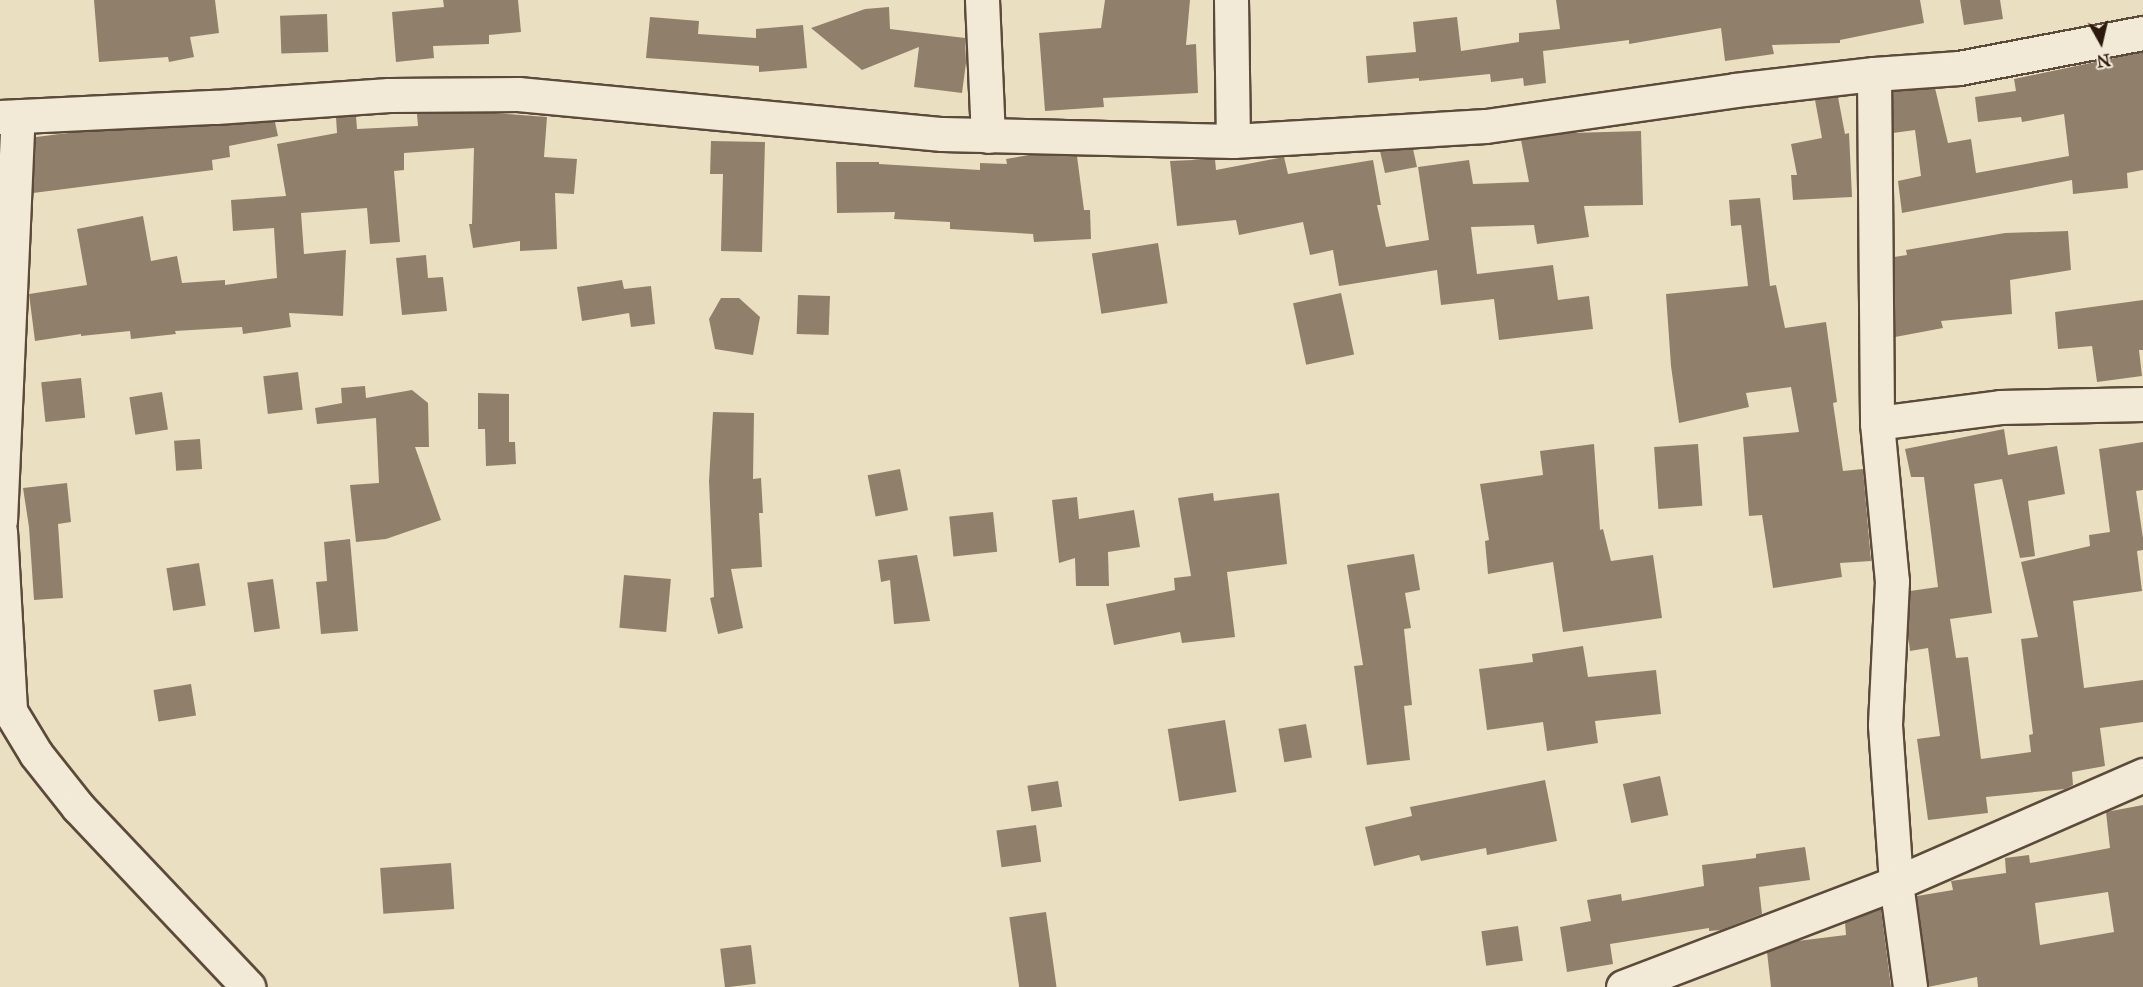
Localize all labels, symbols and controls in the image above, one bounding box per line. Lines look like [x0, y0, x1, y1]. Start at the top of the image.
north arrow [2071, 12, 2131, 72]
text: N [2096, 50, 2112, 71]

